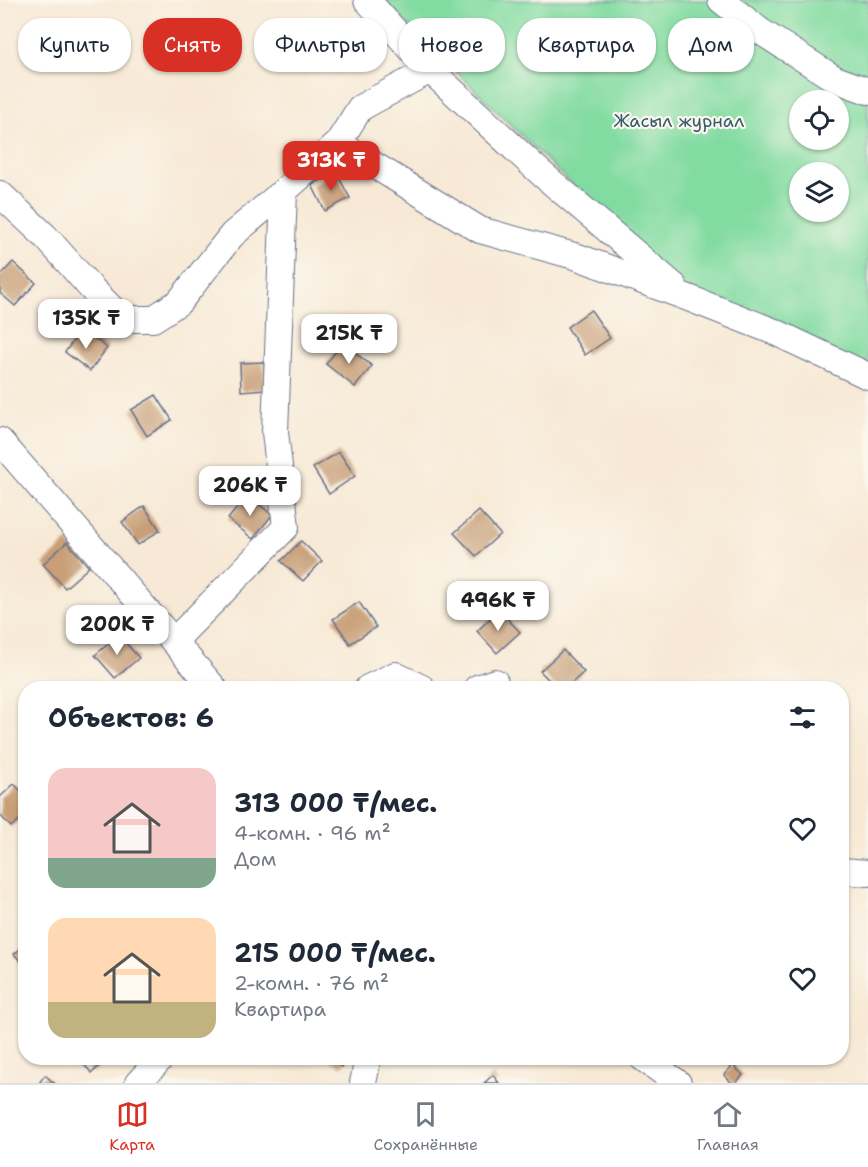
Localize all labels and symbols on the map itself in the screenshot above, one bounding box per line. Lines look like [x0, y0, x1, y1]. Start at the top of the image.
park label: Жасыл журнал [614, 109, 744, 133]
pin: 313K ₸ [282, 141, 380, 192]
pin: 135K ₸ [37, 299, 135, 350]
pin: 215K ₸ [300, 314, 398, 365]
pin: 206K ₸ [201, 466, 299, 517]
pin: 496K ₸ [449, 581, 547, 632]
pin: 200K ₸ [68, 605, 166, 656]

